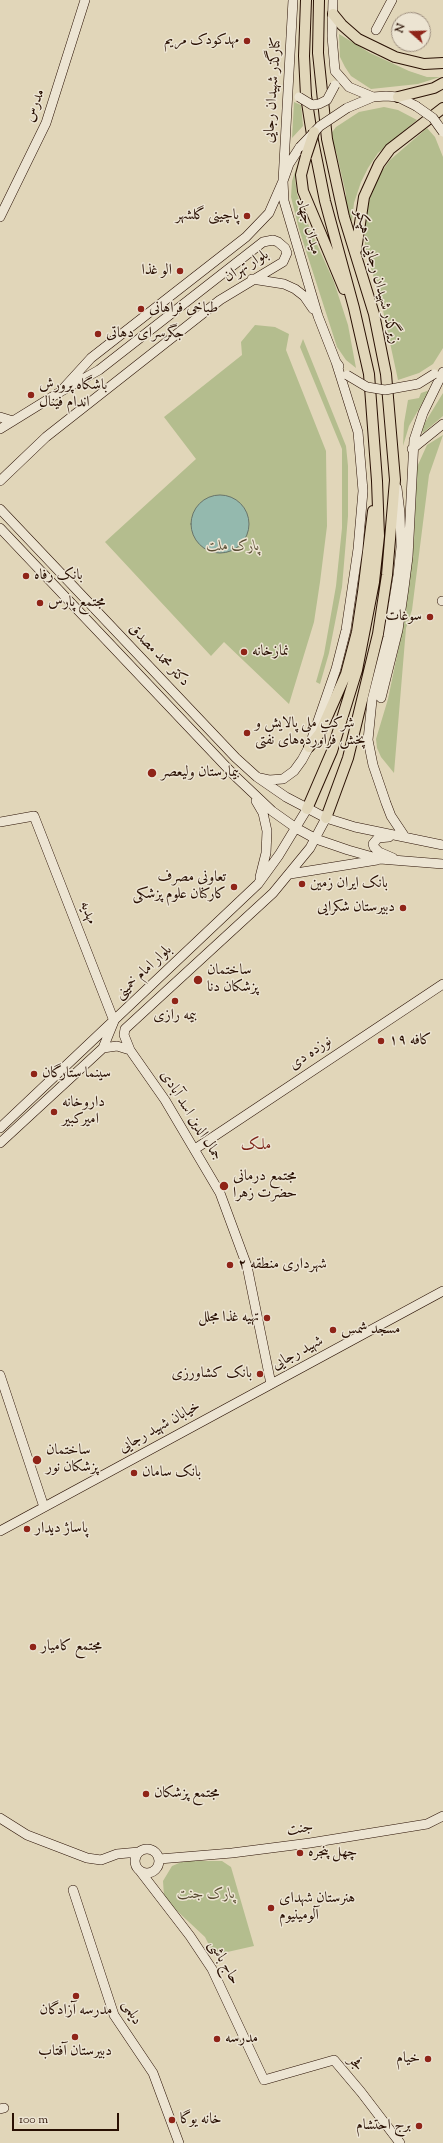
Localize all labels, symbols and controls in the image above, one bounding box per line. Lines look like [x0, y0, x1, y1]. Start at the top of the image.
north arrow [391, 12, 431, 52]
text: N [392, 21, 410, 35]
place label: مهدکودک مریم [164, 32, 239, 50]
marker: مهدکودک مریم [242, 36, 252, 46]
street label: کنارگذر شهیدان رجایی [261, 36, 287, 144]
street label: مدرس [22, 87, 50, 125]
street label: میدان جهاد [290, 197, 324, 257]
place label: پاچینی گلشهر [176, 207, 239, 225]
street label: زیرگذر شهیدان رجایی - هپکو [349, 208, 403, 346]
marker: پاچینی گلشهر [242, 211, 252, 221]
street label: بلوار تهران [221, 247, 273, 287]
place label: الو غذا [142, 262, 172, 280]
marker: الو غذا [175, 266, 185, 276]
place label: طباخی فراهانی [149, 300, 218, 318]
marker: طباخی فراهانی [136, 304, 146, 314]
place label: جگرسرای دهاتی [106, 325, 184, 343]
marker: جگرسرای دهاتی [93, 329, 103, 339]
place label: باشگاه پرورش اندام فینال [39, 377, 107, 412]
marker: باشگاه پرورش اندام فینال [26, 390, 36, 400]
park label: پارک ملت [206, 538, 260, 556]
place label: بانک رفاه [34, 567, 83, 585]
marker: بانک رفاه [21, 571, 31, 581]
place label: مجتمع پارس [48, 594, 105, 612]
marker: مجتمع پارس [35, 598, 45, 608]
place label: سوغات [385, 608, 422, 626]
marker: سوغات [425, 612, 435, 622]
street label: دکتر محمد مصدق [124, 621, 192, 691]
place label: نمازخانه [252, 643, 289, 661]
marker: نمازخانه [239, 647, 249, 657]
place label: شرکت ملی پالایش و پخش فرآورده‌های نفتی [255, 715, 365, 750]
marker: شرکت ملی پالایش و پخش فرآورده‌های نفتی [242, 728, 252, 738]
place label: بیمارستان ولیعصر [161, 764, 239, 782]
marker: بیمارستان ولیعصر [146, 767, 158, 779]
place label: تعاونی مصرف کارکنان علوم پزشکی [132, 869, 226, 904]
place label: بانک ایران زمین [310, 875, 388, 893]
marker: بانک ایران زمین [297, 879, 307, 889]
marker: تعاونی مصرف کارکنان علوم پزشکی [229, 882, 239, 892]
street label: مهدیه [74, 899, 100, 927]
place label: دبیرستان شکرایی [317, 899, 395, 917]
marker: دبیرستان شکرایی [398, 903, 408, 913]
street label: بلوار امام خمینی [112, 942, 176, 1004]
place label: ساختمان پزشکان دنا [207, 962, 258, 997]
marker: ساختمان پزشکان دنا [192, 974, 204, 986]
marker: بیمه رازی [170, 996, 180, 1006]
place label: بیمه رازی [153, 1007, 197, 1025]
place label: کافه ۱۹ [389, 1032, 431, 1050]
street label: نوزده دی [286, 1033, 336, 1075]
marker: کافه ۱۹ [376, 1036, 386, 1046]
place label: سینما ستارگان [42, 1065, 111, 1083]
street label: جمال الدین اسد آبادی [155, 1068, 225, 1164]
marker: سینما ستارگان [29, 1069, 39, 1079]
place label: داروخانه امیرکبیر [62, 1094, 105, 1129]
marker: داروخانه امیرکبیر [49, 1107, 59, 1117]
district label: ملک [241, 1136, 271, 1156]
place label: مجتمع درمانی حضرت زهرا [233, 1168, 297, 1203]
marker: مجتمع درمانی حضرت زهرا [218, 1180, 230, 1192]
place label: شهرداری منطقه ۲ [238, 1256, 327, 1274]
marker: شهرداری منطقه ۲ [225, 1260, 235, 1270]
place label: تهیه غذا مجلل [198, 1309, 259, 1327]
marker: تهیه غذا مجلل [262, 1313, 272, 1323]
place label: مسجد شمس [341, 1321, 400, 1339]
marker: مسجد شمس [328, 1325, 338, 1335]
street label: شهید رجایی [269, 1333, 327, 1375]
place label: بانک کشاورزی [171, 1365, 252, 1383]
marker: بانک کشاورزی [255, 1369, 265, 1379]
street label: خیابان شهید رجایی [116, 1398, 204, 1458]
place label: ساختمان پزشکان نور [46, 1442, 98, 1477]
marker: ساختمان پزشکان نور [31, 1454, 43, 1466]
place label: بانک سامان [142, 1464, 201, 1482]
marker: بانک سامان [129, 1468, 139, 1478]
place label: پاساژ دیدار [35, 1520, 88, 1538]
marker: پاساژ دیدار [22, 1524, 32, 1534]
place label: مجتمع کامیار [41, 1638, 102, 1656]
marker: مجتمع کامیار [28, 1642, 38, 1652]
place label: مجتمع پزشکان [154, 1785, 219, 1803]
marker: مجتمع پزشکان [141, 1789, 151, 1799]
street label: جنت [285, 1819, 315, 1841]
place label: چهل پنجره [308, 1844, 357, 1862]
marker: چهل پنجره [295, 1848, 305, 1858]
park label: پارک جنت [177, 1886, 235, 1904]
place label: هنرستان شهدای آلومینیوم [279, 1890, 355, 1925]
marker: هنرستان شهدای آلومینیوم [266, 1903, 276, 1913]
street label: حاج باشی [203, 1938, 243, 1988]
marker: مدرسه آزادگان [71, 1991, 81, 2001]
street label: دیلمی [117, 1998, 145, 2028]
place label: مدرسه آزادگان [40, 2002, 112, 2020]
place label: مدرسه [225, 2030, 258, 2048]
marker: دبیرستان آفتاب [70, 2032, 80, 2042]
marker: مدرسه [212, 2034, 222, 2044]
place label: دبیرستان آفتاب [38, 2043, 112, 2061]
place label: خیام [396, 2050, 420, 2068]
street label: فجر [343, 2052, 367, 2076]
marker: خیام [423, 2054, 433, 2064]
scale bar [14, 2105, 121, 2131]
text: 100 m [19, 2111, 48, 2129]
place label: خانه یوگا [180, 2111, 222, 2129]
marker: خانه یوگا [167, 2115, 177, 2125]
place label: برج احتشام [356, 2117, 411, 2135]
marker: برج احتشام [414, 2121, 424, 2131]

